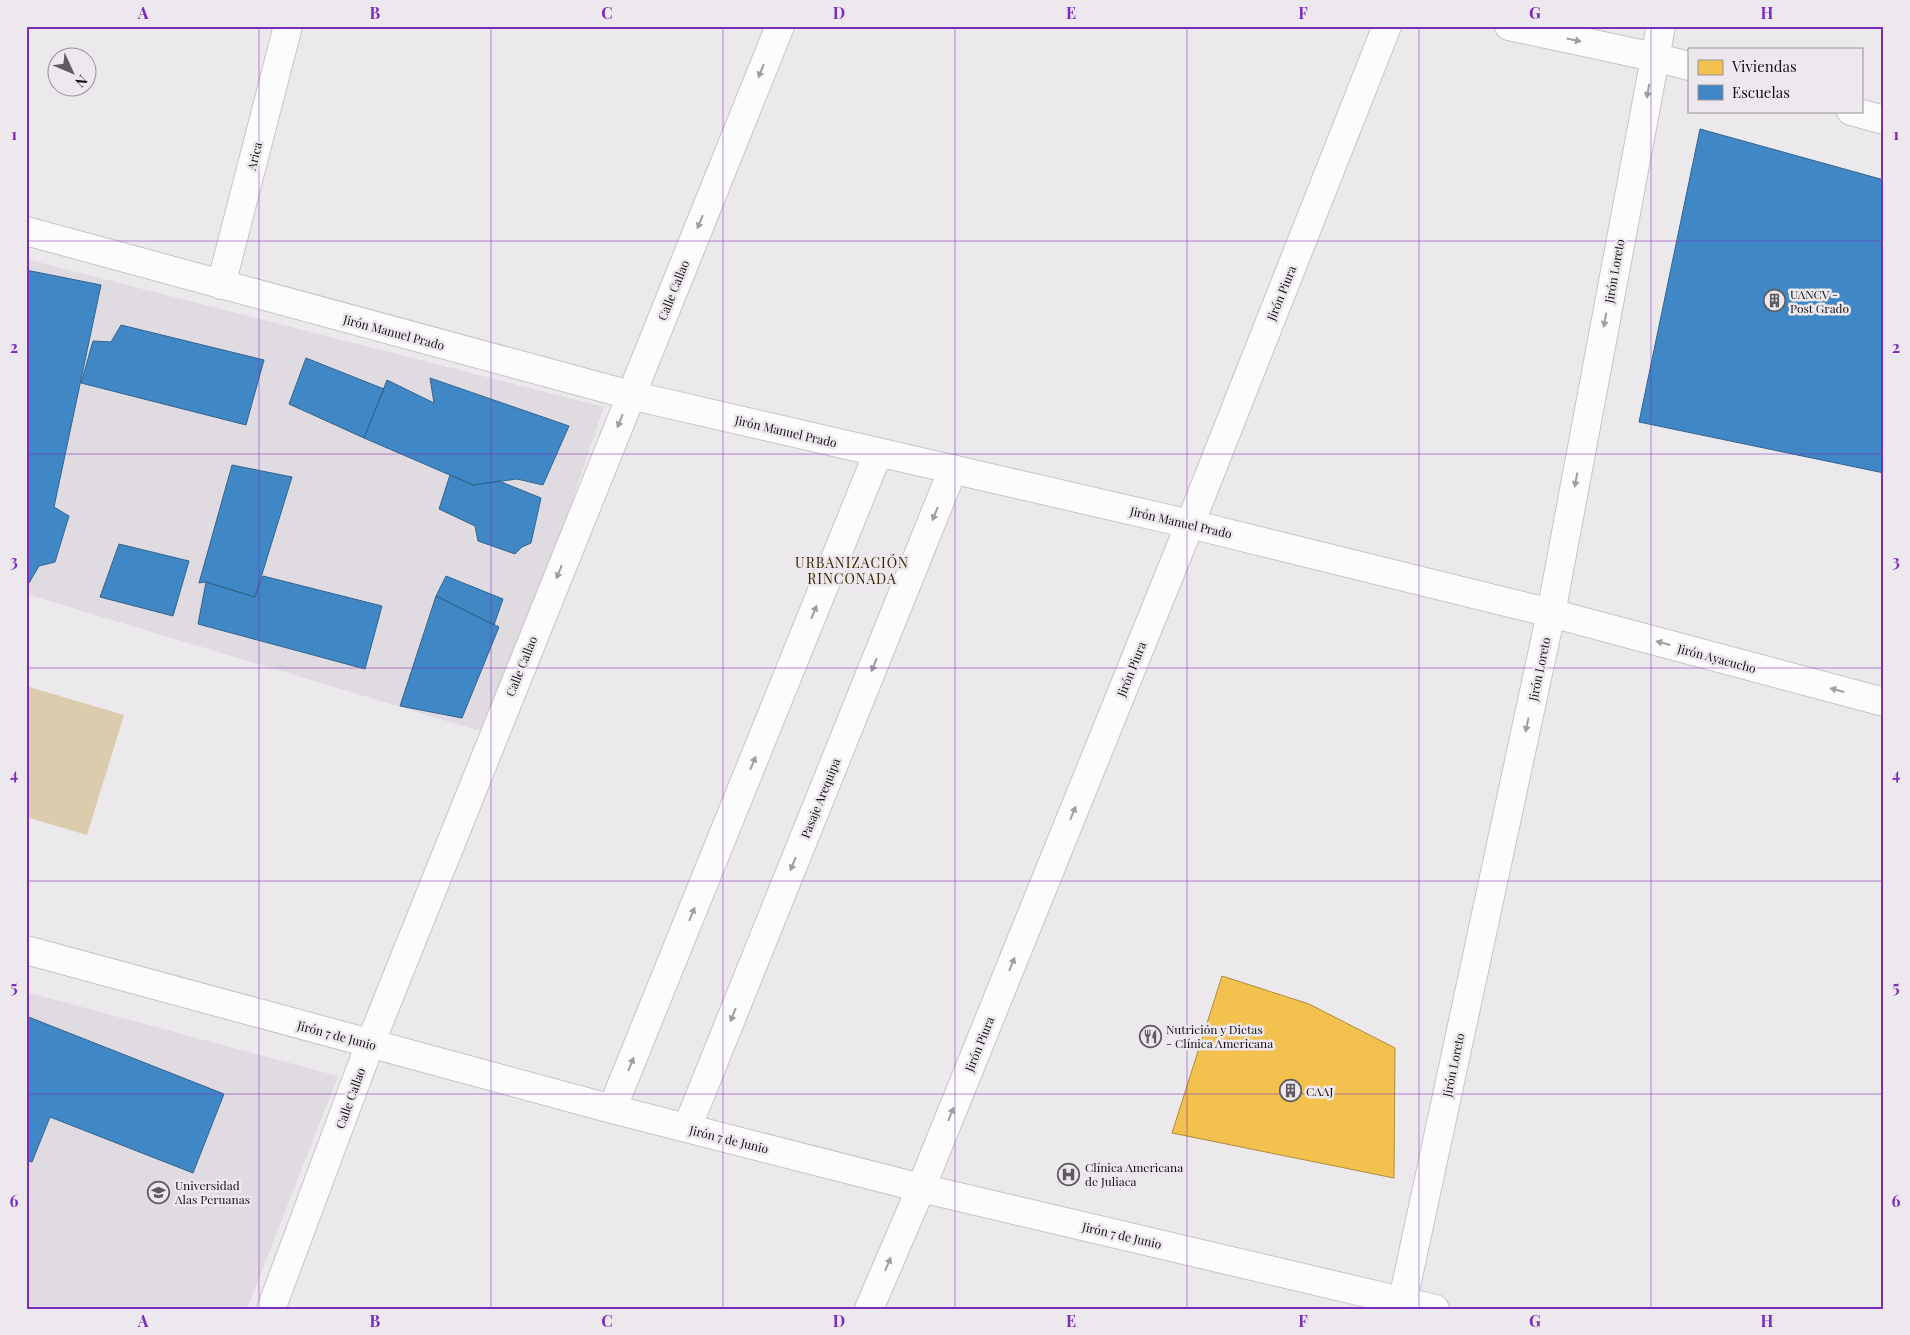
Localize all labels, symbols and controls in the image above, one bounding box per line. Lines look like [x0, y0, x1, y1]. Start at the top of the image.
text: A [137, 2, 149, 23]
text: B [370, 2, 381, 23]
text: C [601, 2, 613, 23]
text: D [833, 2, 845, 23]
text: E [1066, 2, 1076, 23]
text: F [1298, 2, 1308, 23]
text: G [1529, 2, 1541, 23]
text: H [1761, 2, 1774, 23]
one-way arrow [1567, 36, 1582, 44]
north arrow [48, 48, 98, 98]
legend [1688, 48, 1862, 112]
text: Viviendas [1731, 56, 1797, 76]
one-way arrow [757, 64, 765, 79]
text: N [71, 71, 92, 92]
text: Escuelas [1732, 82, 1790, 102]
one-way arrow [1643, 84, 1651, 100]
text: 1 [11, 123, 17, 144]
text: 1 [1893, 123, 1899, 144]
street label: Arica [243, 140, 265, 173]
one-way arrow [696, 215, 704, 229]
street label: Jirón Loreto [1600, 237, 1628, 305]
street label: Calle Callao [654, 257, 693, 323]
street label: Jirón Piura [1262, 263, 1299, 324]
place label: UANCV - Post Grado [1790, 286, 1850, 316]
building icon: UANCV - Post Grado [1762, 289, 1786, 313]
street label: Jirón Manuel Prado [341, 311, 447, 353]
one-way arrow [1601, 312, 1609, 328]
text: 2 [10, 336, 18, 357]
text: 2 [1892, 336, 1900, 357]
street label: Jirón Manuel Prado [733, 411, 839, 451]
one-way arrow [615, 414, 623, 428]
one-way arrow [1571, 472, 1579, 488]
street label: Jirón Manuel Prado [1128, 502, 1234, 542]
one-way arrow [931, 507, 939, 522]
text: 3 [10, 550, 18, 571]
text: 3 [1892, 550, 1900, 571]
district label: URBANIZACIÓN RINCONADA [795, 553, 909, 588]
one-way arrow [555, 565, 563, 580]
one-way arrow [810, 604, 818, 619]
street label: Calle Callao [502, 633, 541, 699]
street label: Jirón Loreto [1524, 635, 1554, 703]
street label: Jirón Piura [1112, 639, 1149, 700]
one-way arrow [1655, 639, 1670, 647]
street label: Jirón Ayacucho [1675, 640, 1758, 676]
one-way arrow [870, 658, 878, 673]
one-way arrow [1829, 686, 1844, 694]
one-way arrow [1523, 717, 1531, 732]
one-way arrow [749, 755, 757, 770]
street label: Pasaje Arequipa [797, 756, 843, 840]
text: 4 [10, 763, 18, 784]
text: 4 [1892, 763, 1900, 784]
one-way arrow [1069, 805, 1077, 820]
one-way arrow [789, 857, 797, 871]
one-way arrow [689, 906, 696, 921]
one-way arrow [1009, 956, 1016, 971]
text: 5 [10, 976, 18, 997]
text: 5 [1892, 976, 1900, 997]
one-way arrow [728, 1008, 736, 1022]
street label: Jirón Piura [960, 1014, 997, 1075]
street label: Jirón 7 de Junio [295, 1017, 379, 1053]
place label: Nutrición y Dietas - Clínica Americana [1166, 1021, 1273, 1051]
restaurant icon: Nutrición y Dietas - Clínica Americana [1138, 1024, 1162, 1048]
street label: Jirón Loreto [1438, 1031, 1468, 1099]
one-way arrow [627, 1056, 635, 1071]
street label: Calle Callao [332, 1065, 369, 1131]
building icon: CAAJ [1278, 1079, 1302, 1103]
place label: CAAJ [1306, 1083, 1333, 1099]
one-way arrow [947, 1106, 955, 1121]
street label: Jirón 7 de Junio [687, 1121, 771, 1157]
place label: Clínica Americana de Juliaca [1085, 1159, 1183, 1189]
hospital icon: Clínica Americana de Juliaca [1057, 1162, 1081, 1186]
place label: Universidad Alas Peruanas [174, 1177, 250, 1207]
school or university icon: Universidad Alas Peruanas [147, 1180, 171, 1204]
text: 6 [10, 1190, 19, 1211]
text: 6 [1892, 1190, 1901, 1211]
street label: Jirón 7 de Junio [1080, 1218, 1164, 1252]
one-way arrow [885, 1257, 893, 1271]
text: A [137, 1310, 149, 1331]
text: B [370, 1310, 381, 1331]
text: C [601, 1310, 613, 1331]
text: D [833, 1310, 845, 1331]
text: E [1066, 1310, 1076, 1331]
text: F [1298, 1310, 1308, 1331]
text: G [1529, 1310, 1541, 1331]
text: H [1761, 1310, 1774, 1331]

